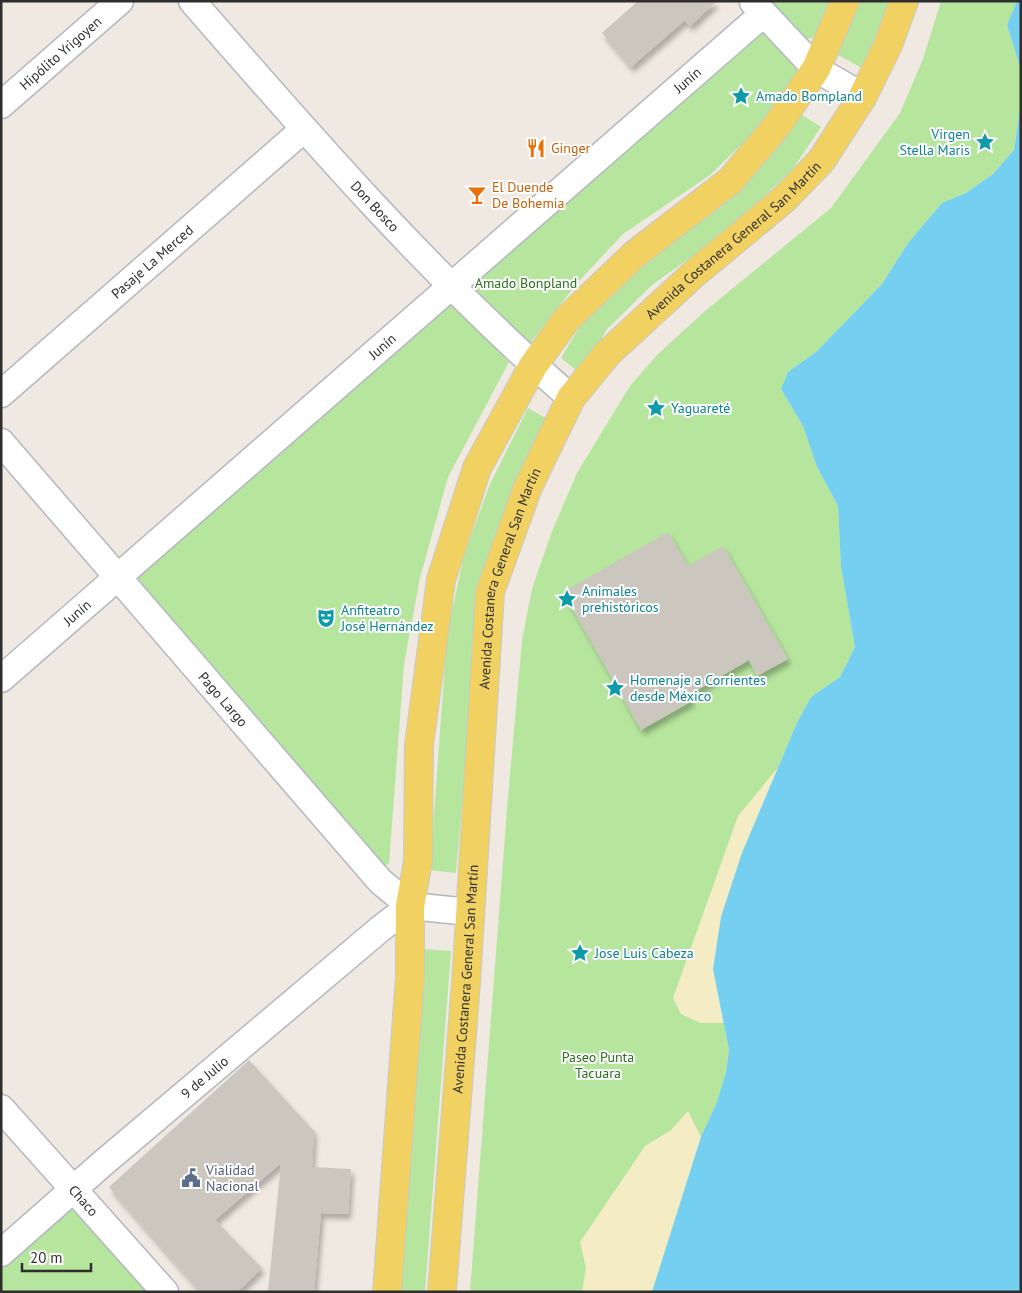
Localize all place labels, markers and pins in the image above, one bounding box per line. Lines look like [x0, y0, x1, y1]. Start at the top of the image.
place icon: Amado Bompland [730, 85, 752, 107]
place label: Amado Bompland [756, 87, 862, 105]
place label: Virgen Stella Maris [900, 125, 970, 159]
place icon: Virgen Stella Maris [974, 131, 996, 153]
restaurant icon: Ginger [525, 137, 547, 159]
place label: Ginger [551, 139, 591, 157]
place label: El Duende De Bohemia [492, 178, 565, 212]
bar icon: El Duende De Bohemia [466, 184, 488, 206]
place icon: Yaguareté [645, 397, 667, 419]
place label: Yaguareté [671, 399, 730, 417]
place label: Animales prehistóricos [582, 582, 659, 616]
place icon: Animales prehistóricos [556, 588, 578, 610]
place label: Anfiteatro José Hernández [340, 601, 434, 635]
theatre icon: Anfiteatro José Hernández [315, 607, 337, 629]
place label: Homenaje a Corrientes desde México [630, 671, 766, 705]
place icon: Homenaje a Corrientes desde México [604, 677, 626, 699]
place icon: Jose Luis Cabeza [569, 942, 591, 964]
place label: Jose Luis Cabeza [594, 944, 694, 962]
place label: Vialidad Nacional [205, 1161, 259, 1195]
public building icon: Vialidad Nacional [180, 1167, 202, 1189]

